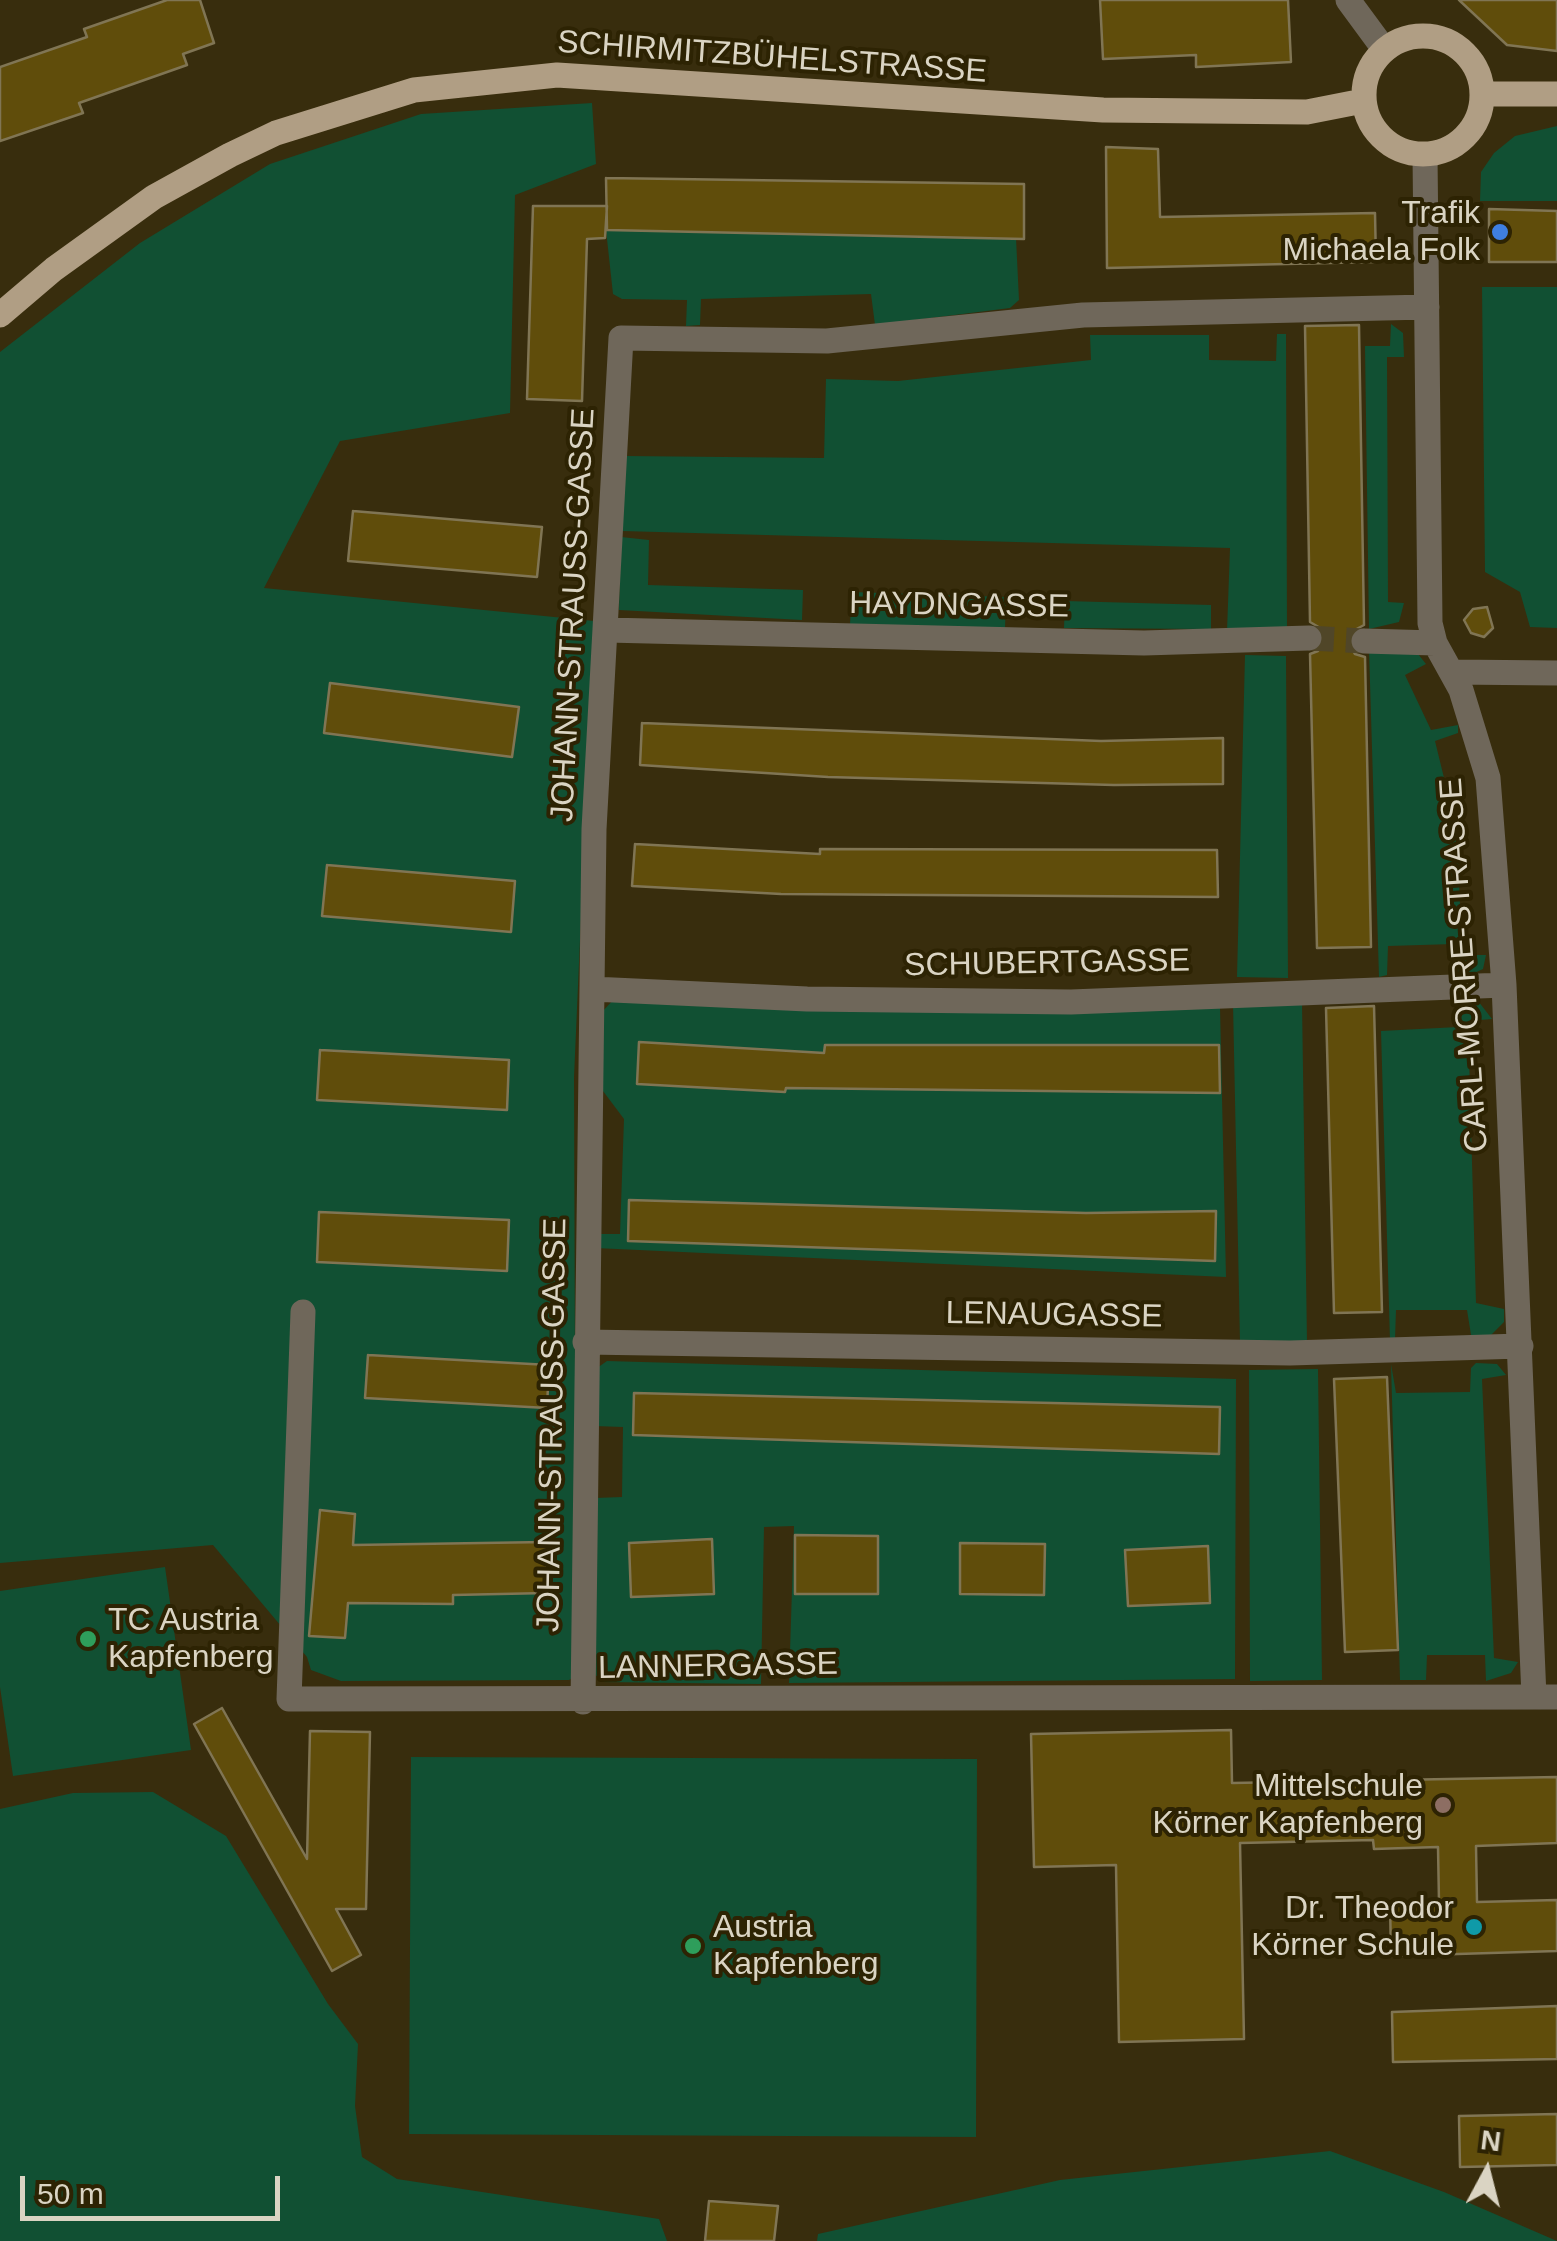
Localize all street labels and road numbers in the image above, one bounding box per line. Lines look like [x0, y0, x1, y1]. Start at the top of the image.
street label: SCHIRMITZBÜHELSTRASSE [556, 24, 988, 92]
street label: JOHANN-STRAUSS-GASSE [544, 407, 604, 823]
street label: HAYDNGASSE [849, 585, 1069, 627]
street label: CARL-MORRE-STRASSE [1433, 777, 1497, 1153]
street label: SCHUBERTGASSE [904, 942, 1190, 986]
street label: JOHANN-STRAUSS-GASSE [530, 1218, 576, 1632]
street label: LENAUGASSE [945, 1295, 1163, 1337]
street label: LANNERGASSE [598, 1646, 838, 1688]

